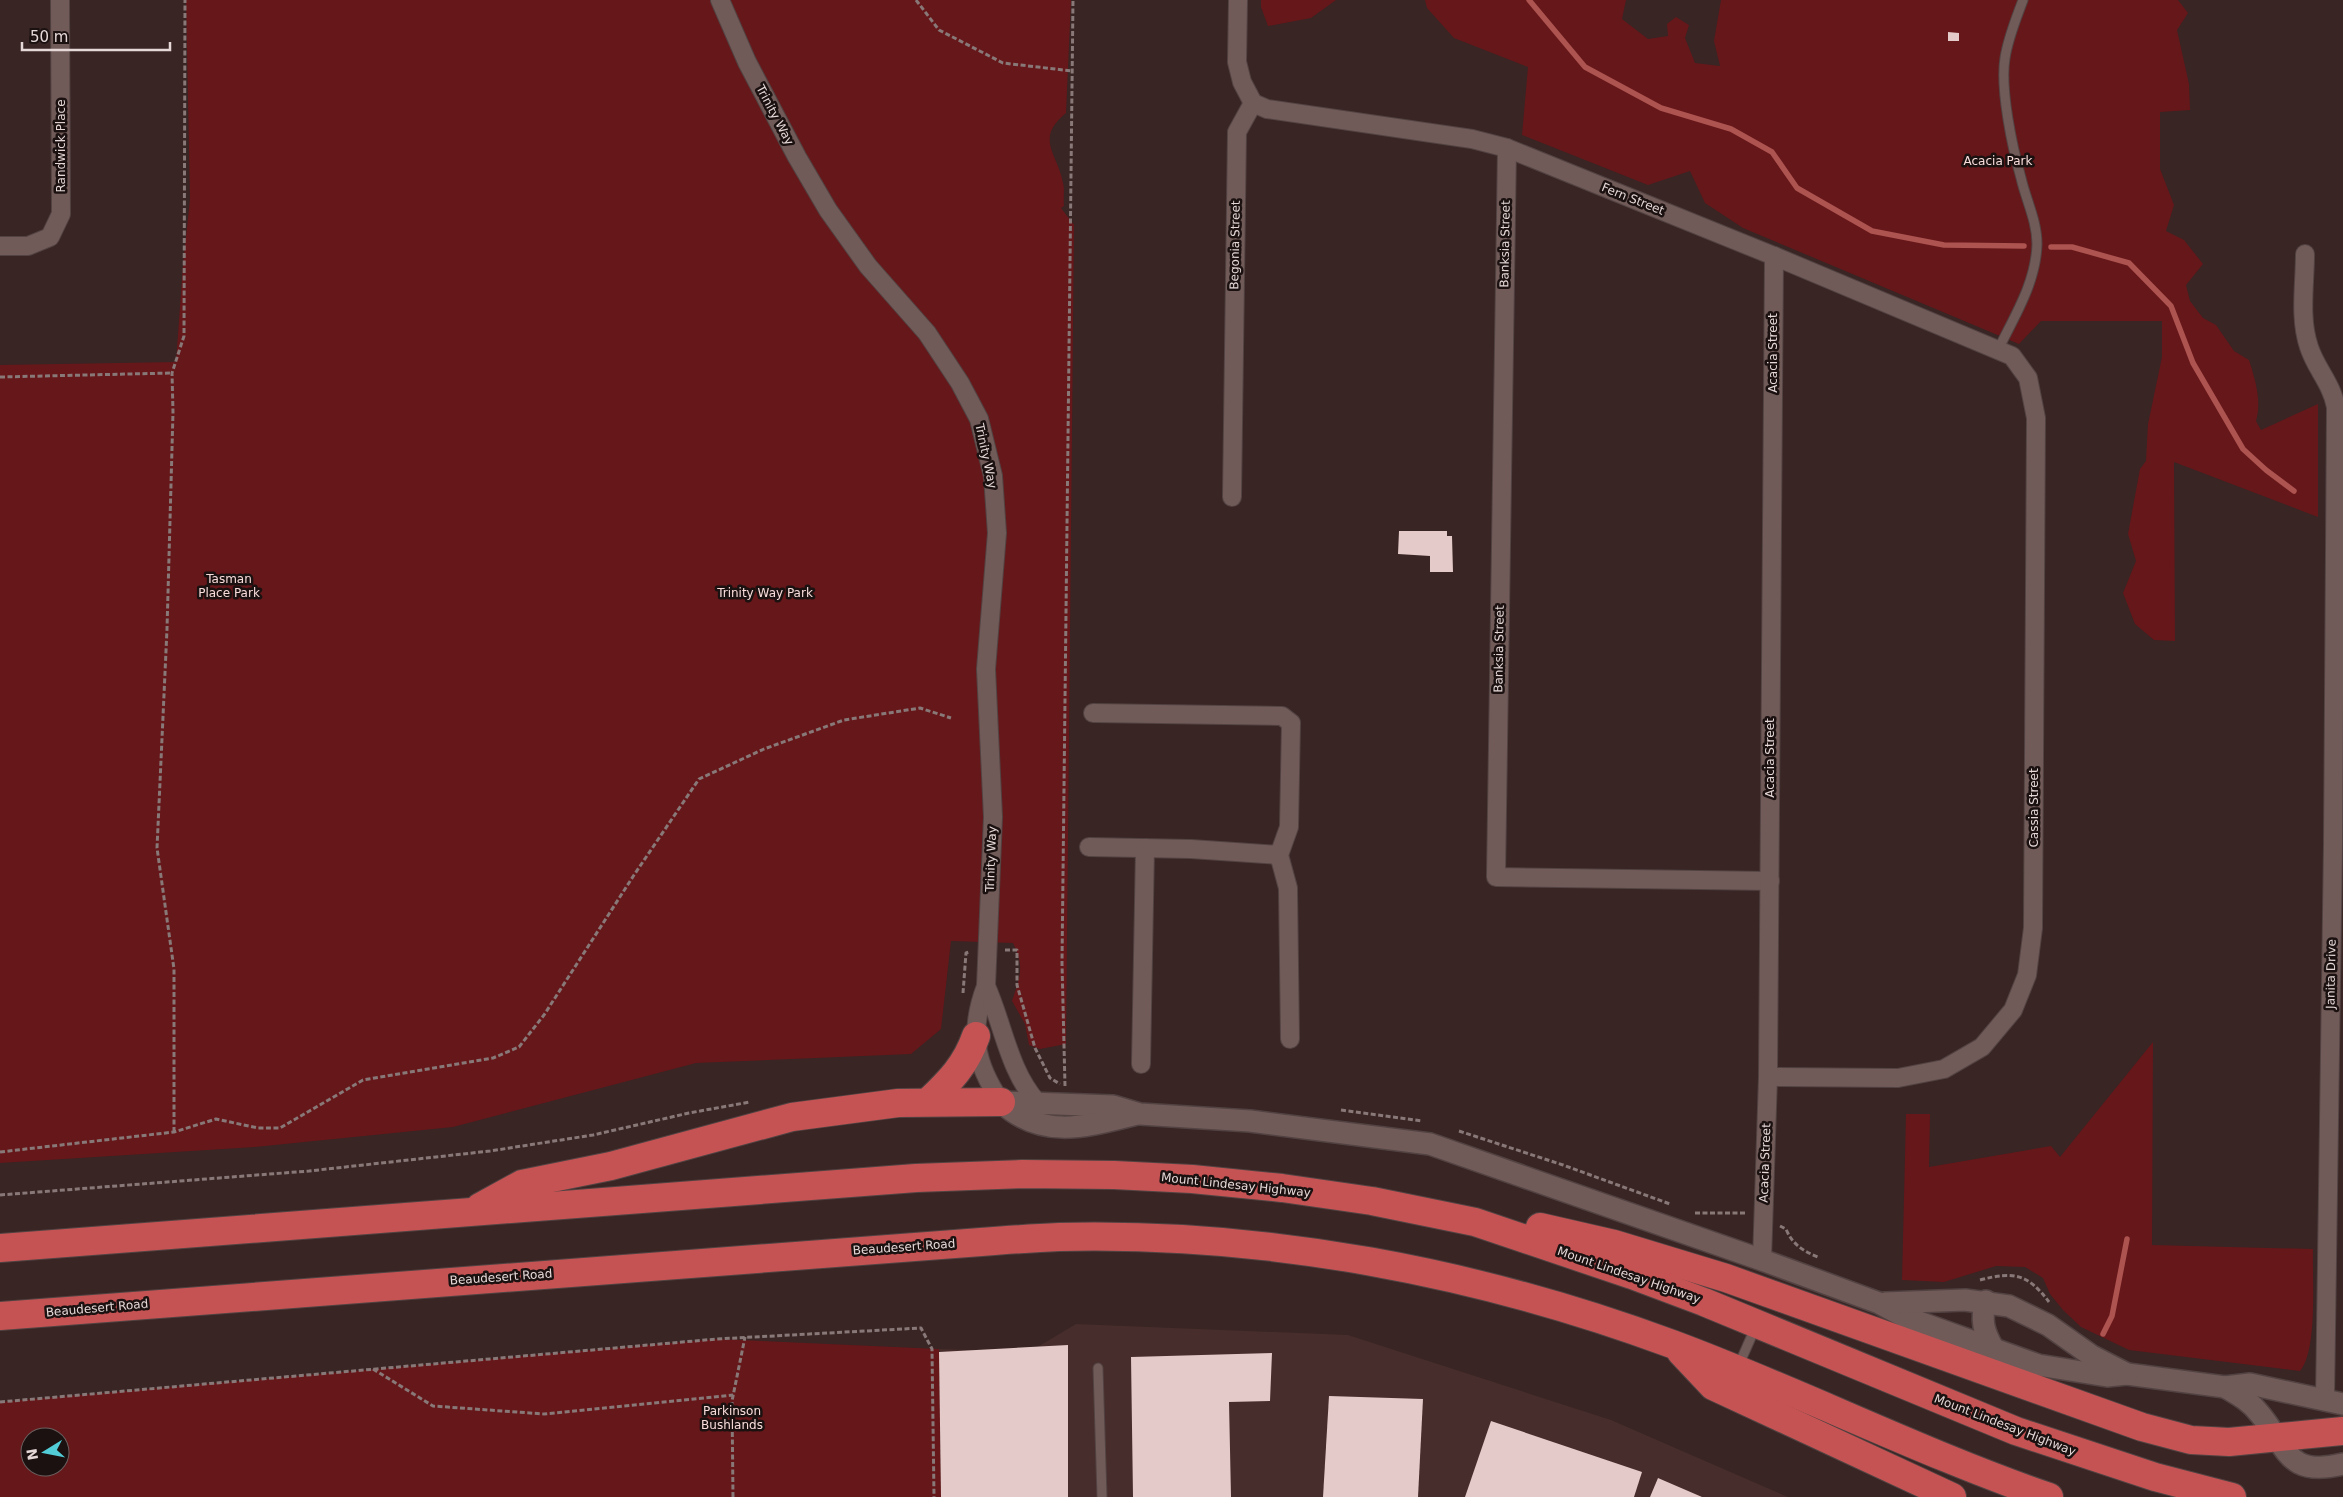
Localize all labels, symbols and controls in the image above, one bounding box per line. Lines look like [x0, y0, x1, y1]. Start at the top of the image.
scale bar [22, 20, 170, 52]
text: 50 m [30, 28, 68, 46]
street label: Trinity Way [753, 82, 797, 147]
street label: Randwick Place [54, 99, 68, 193]
park label: Acacia Park [1964, 154, 2033, 168]
street label: Fern Street [1600, 180, 1667, 218]
street label: Begonia Street [1227, 200, 1243, 290]
street label: Banksia Street [1497, 200, 1513, 288]
street label: Acacia Street [1766, 313, 1780, 393]
street label: Trinity Way [972, 421, 1000, 490]
park label: Tasman Place Park [198, 572, 260, 600]
park label: Trinity Way Park [716, 586, 813, 600]
street label: Banksia Street [1491, 605, 1507, 693]
street label: Acacia Street [1763, 718, 1777, 798]
street label: Cassia Street [2027, 768, 2041, 848]
street label: Trinity Way [983, 826, 999, 893]
street label: Janita Drive [2323, 939, 2339, 1010]
street label: Acacia Street [1757, 1123, 1773, 1203]
street label: Mount Lindesay Highway [1160, 1170, 1312, 1200]
street label: Beaudesert Road [852, 1236, 956, 1258]
street label: Mount Lindesay Highway [1556, 1244, 1702, 1306]
street label: Beaudesert Road [449, 1266, 553, 1288]
street label: Beaudesert Road [45, 1297, 149, 1319]
street label: Mount Lindesay Highway [1932, 1392, 2078, 1458]
park label: Parkinson Bushlands [701, 1404, 763, 1432]
north arrow [20, 1427, 70, 1477]
text: N [23, 1447, 41, 1461]

